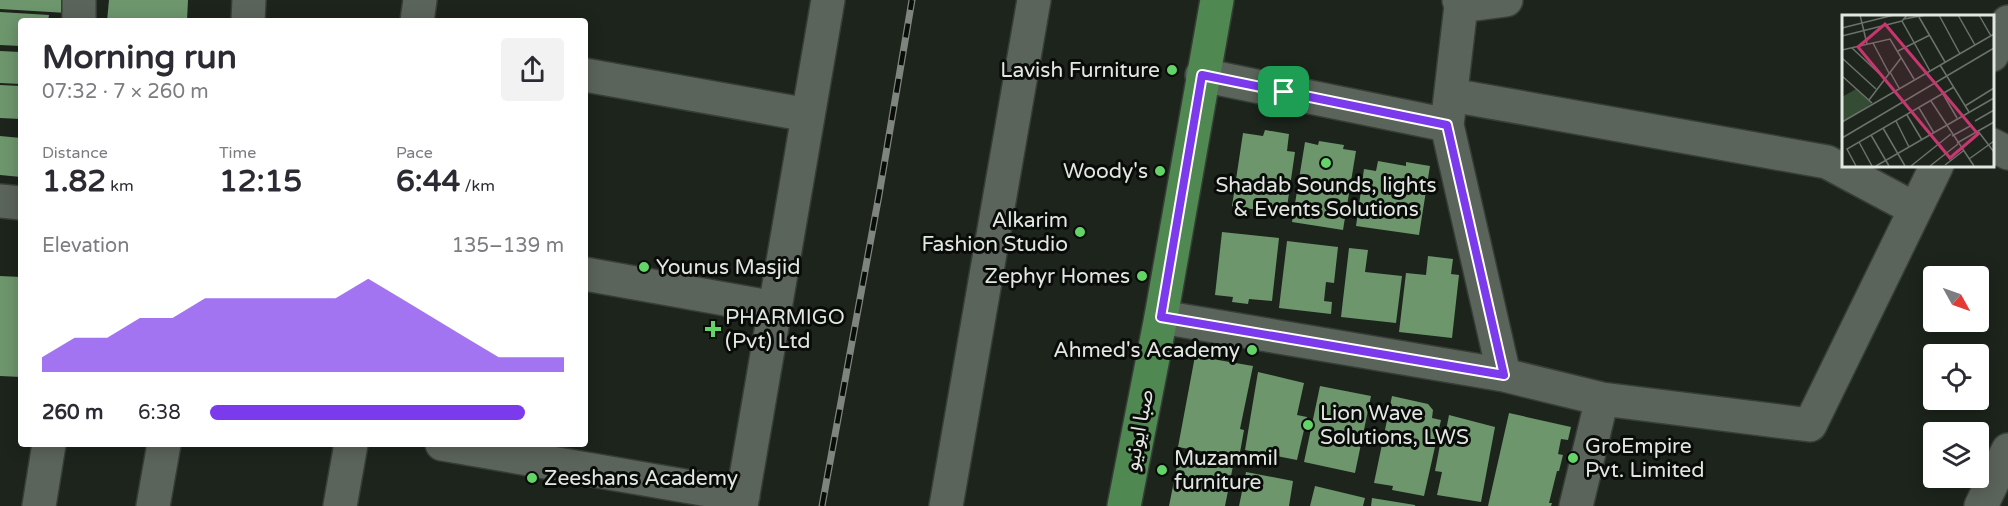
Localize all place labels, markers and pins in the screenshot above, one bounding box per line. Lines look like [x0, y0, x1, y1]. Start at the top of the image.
place label: Lavish Furniture [1000, 58, 1160, 83]
marker: Lavish Furniture [1165, 63, 1179, 77]
pin [1258, 66, 1309, 117]
marker: Shadab Sounds, lights & Events Solutions [1319, 156, 1333, 170]
place label: Woody's [1063, 159, 1148, 184]
marker: Woody's [1153, 164, 1167, 178]
place label: Shadab Sounds, lights & Events Solutions [1215, 173, 1437, 222]
place label: Alkarim Fashion Studio [921, 208, 1068, 257]
marker: Alkarim Fashion Studio [1073, 225, 1087, 239]
place label: Younus Masjid [656, 255, 800, 280]
marker: Younus Masjid [637, 260, 651, 274]
place label: Zephyr Homes [985, 264, 1130, 289]
marker: Zephyr Homes [1135, 269, 1149, 283]
place label: PHARMIGO (Pvt) Ltd [725, 305, 845, 354]
marker: PHARMIGO (Pvt) Ltd [706, 322, 720, 336]
place label: Ahmed's Academy [1053, 338, 1240, 363]
marker: Ahmed's Academy [1245, 343, 1259, 357]
place label: Lion Wave Solutions, LWS [1320, 401, 1469, 450]
marker: Lion Wave Solutions, LWS [1301, 418, 1315, 432]
place label: GroEmpire Pvt. Limited [1585, 434, 1704, 483]
place label: Muzammil furniture [1174, 446, 1278, 495]
marker: GroEmpire Pvt. Limited [1566, 451, 1580, 465]
marker: Muzammil furniture [1155, 463, 1169, 477]
place label: Zeeshans Academy [544, 466, 738, 491]
marker: Zeeshans Academy [525, 471, 539, 485]

